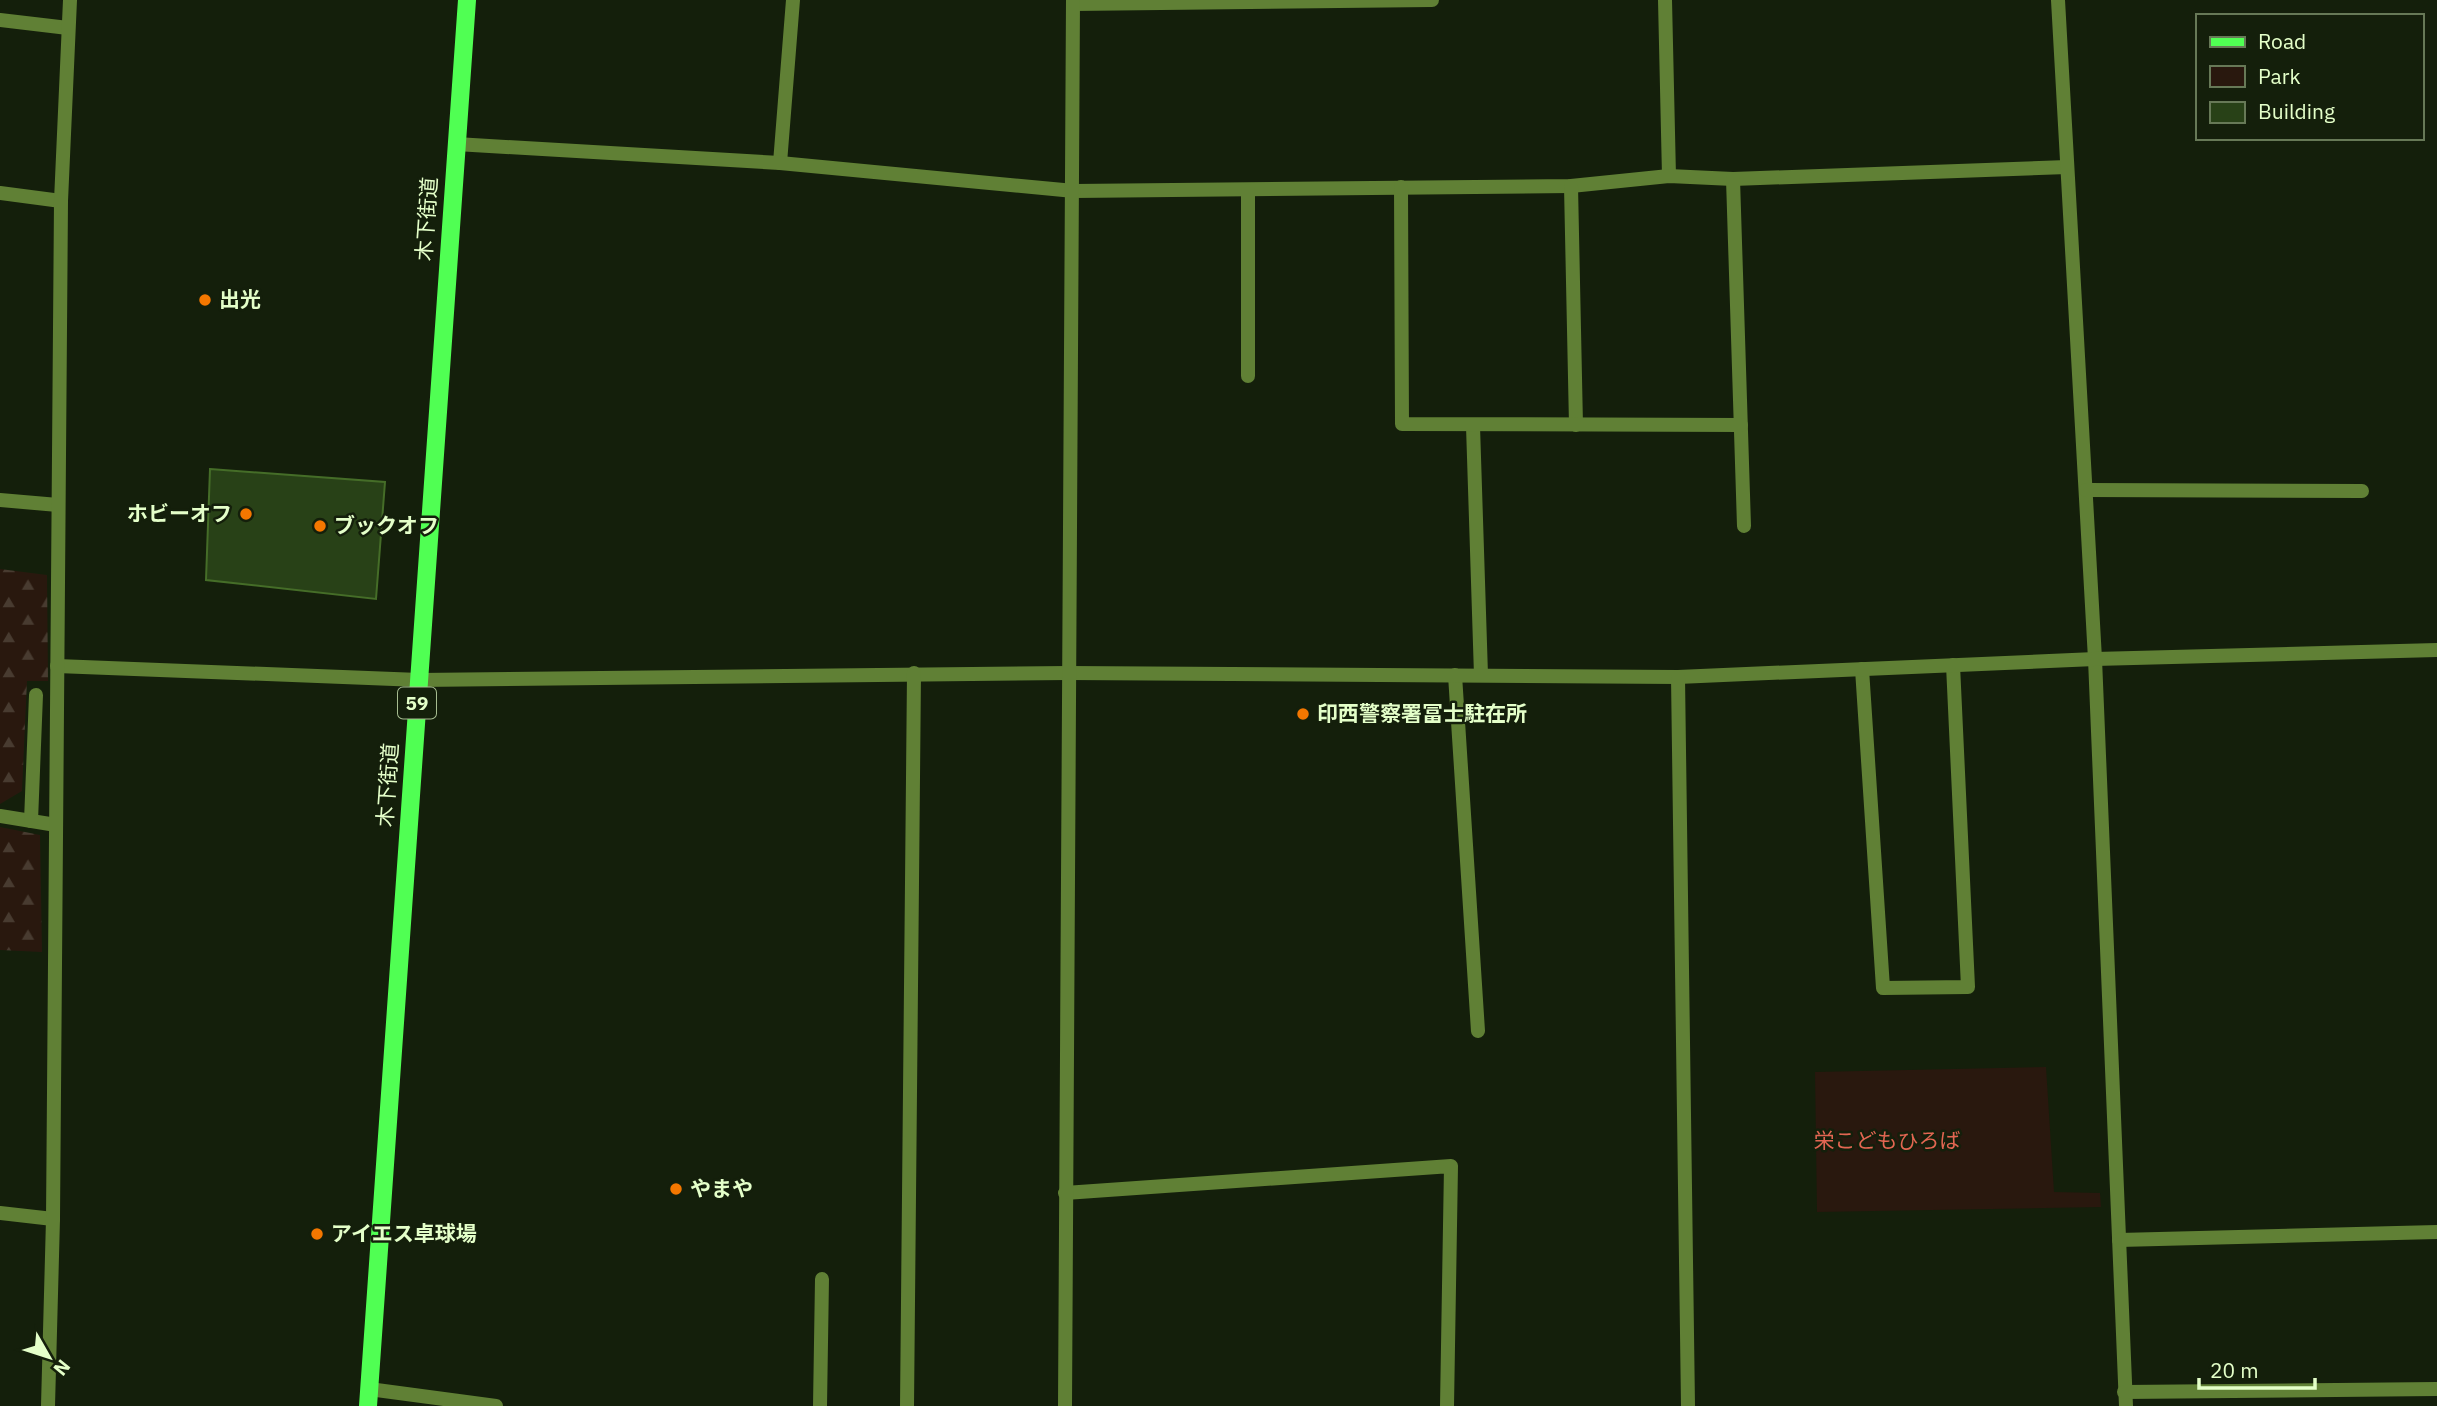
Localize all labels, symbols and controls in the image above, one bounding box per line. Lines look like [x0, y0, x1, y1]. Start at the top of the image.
legend [2196, 14, 2423, 140]
text: Road [2258, 27, 2306, 55]
text: Park [2258, 62, 2301, 90]
text: Building [2258, 97, 2335, 125]
street label: 木下街道 [409, 176, 443, 262]
place label: 出光 [219, 285, 261, 313]
marker: 出光 [197, 292, 213, 308]
place label: ホビーオフ [127, 499, 232, 527]
marker: ホビーオフ [238, 506, 254, 522]
place label: ブックオフ [334, 511, 439, 539]
marker: ブックオフ [312, 518, 328, 534]
road number: 59 [398, 688, 436, 718]
place label: 印西警察署冨士駐在所 [1317, 699, 1527, 727]
marker: 印西警察署冨士駐在所 [1295, 706, 1311, 722]
street label: 木下街道 [370, 742, 404, 828]
park label: 栄こどもひろば [1814, 1126, 1961, 1154]
place label: やまや [690, 1174, 753, 1202]
marker: やまや [668, 1181, 684, 1197]
place label: アイエス卓球場 [331, 1219, 477, 1247]
marker: アイエス卓球場 [309, 1226, 325, 1242]
north arrow [14, 1322, 84, 1392]
scale bar [2199, 1346, 2314, 1390]
text: N [49, 1355, 76, 1381]
text: 20 m [2210, 1356, 2259, 1384]

